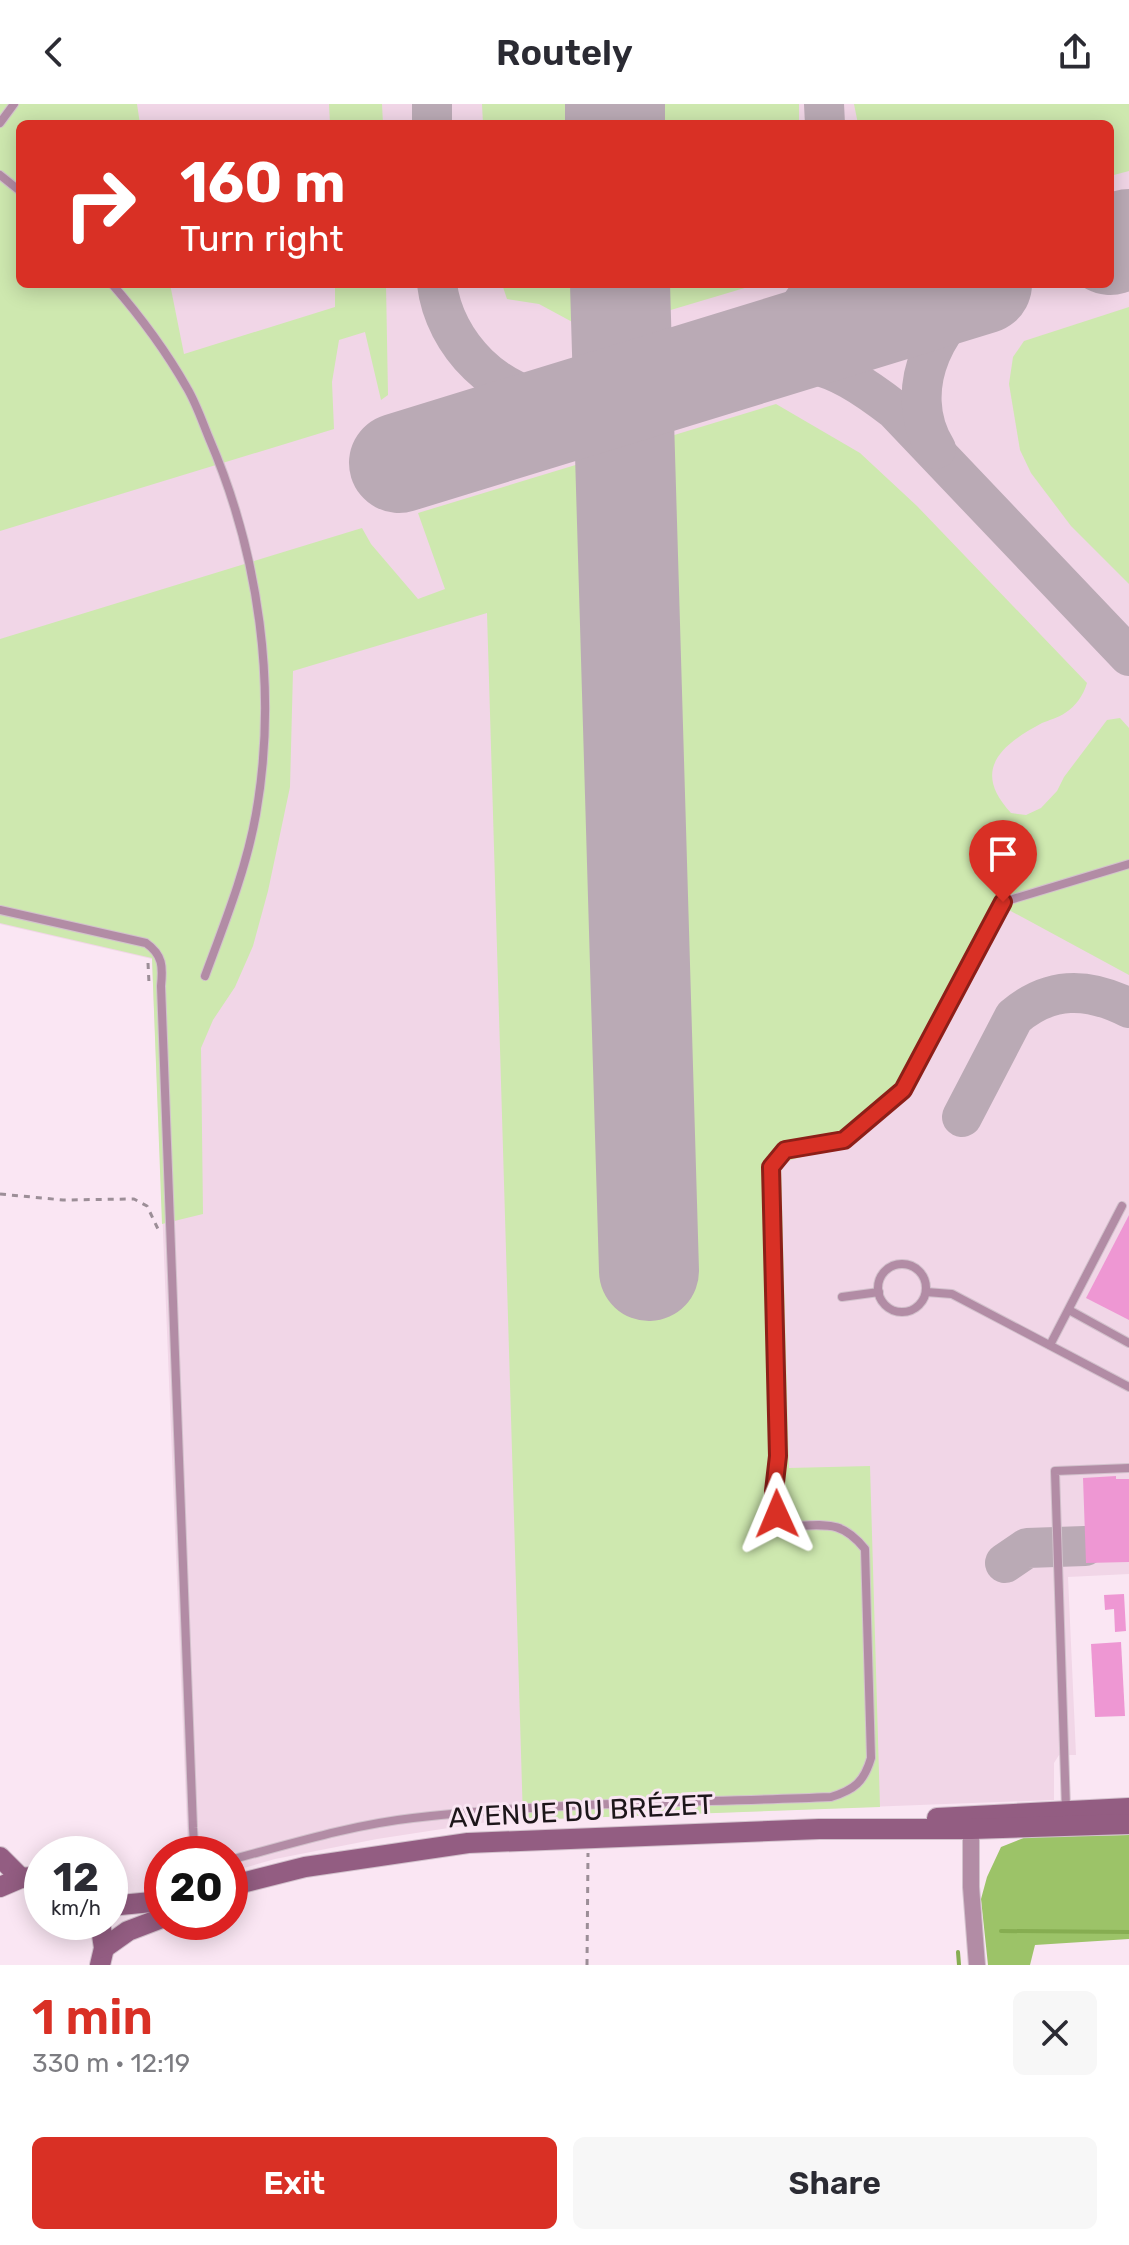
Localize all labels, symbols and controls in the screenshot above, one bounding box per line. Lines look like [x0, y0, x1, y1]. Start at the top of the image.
icon: back [32, 30, 76, 74]
icon: share [1053, 30, 1097, 74]
text: Routely [496, 31, 633, 74]
text: 160 m [180, 150, 346, 216]
icon: right [48, 152, 152, 256]
text: Turn right [180, 217, 344, 260]
pin [969, 820, 1037, 902]
icon: arrive [981, 832, 1025, 876]
position arrow [735, 1472, 819, 1556]
street label: AVENUE DU BRÉZET [448, 1788, 714, 1834]
speed limit sign: 20 [144, 1836, 248, 1940]
text: 12 [53, 1854, 99, 1901]
text: km/h [51, 1896, 101, 1920]
text: 1 min [32, 1989, 153, 2046]
button: close [1013, 1991, 1097, 2075]
text: 330 m · 12:19 [32, 2048, 190, 2079]
button: Exit [32, 2137, 557, 2229]
button: Share [573, 2137, 1097, 2229]

